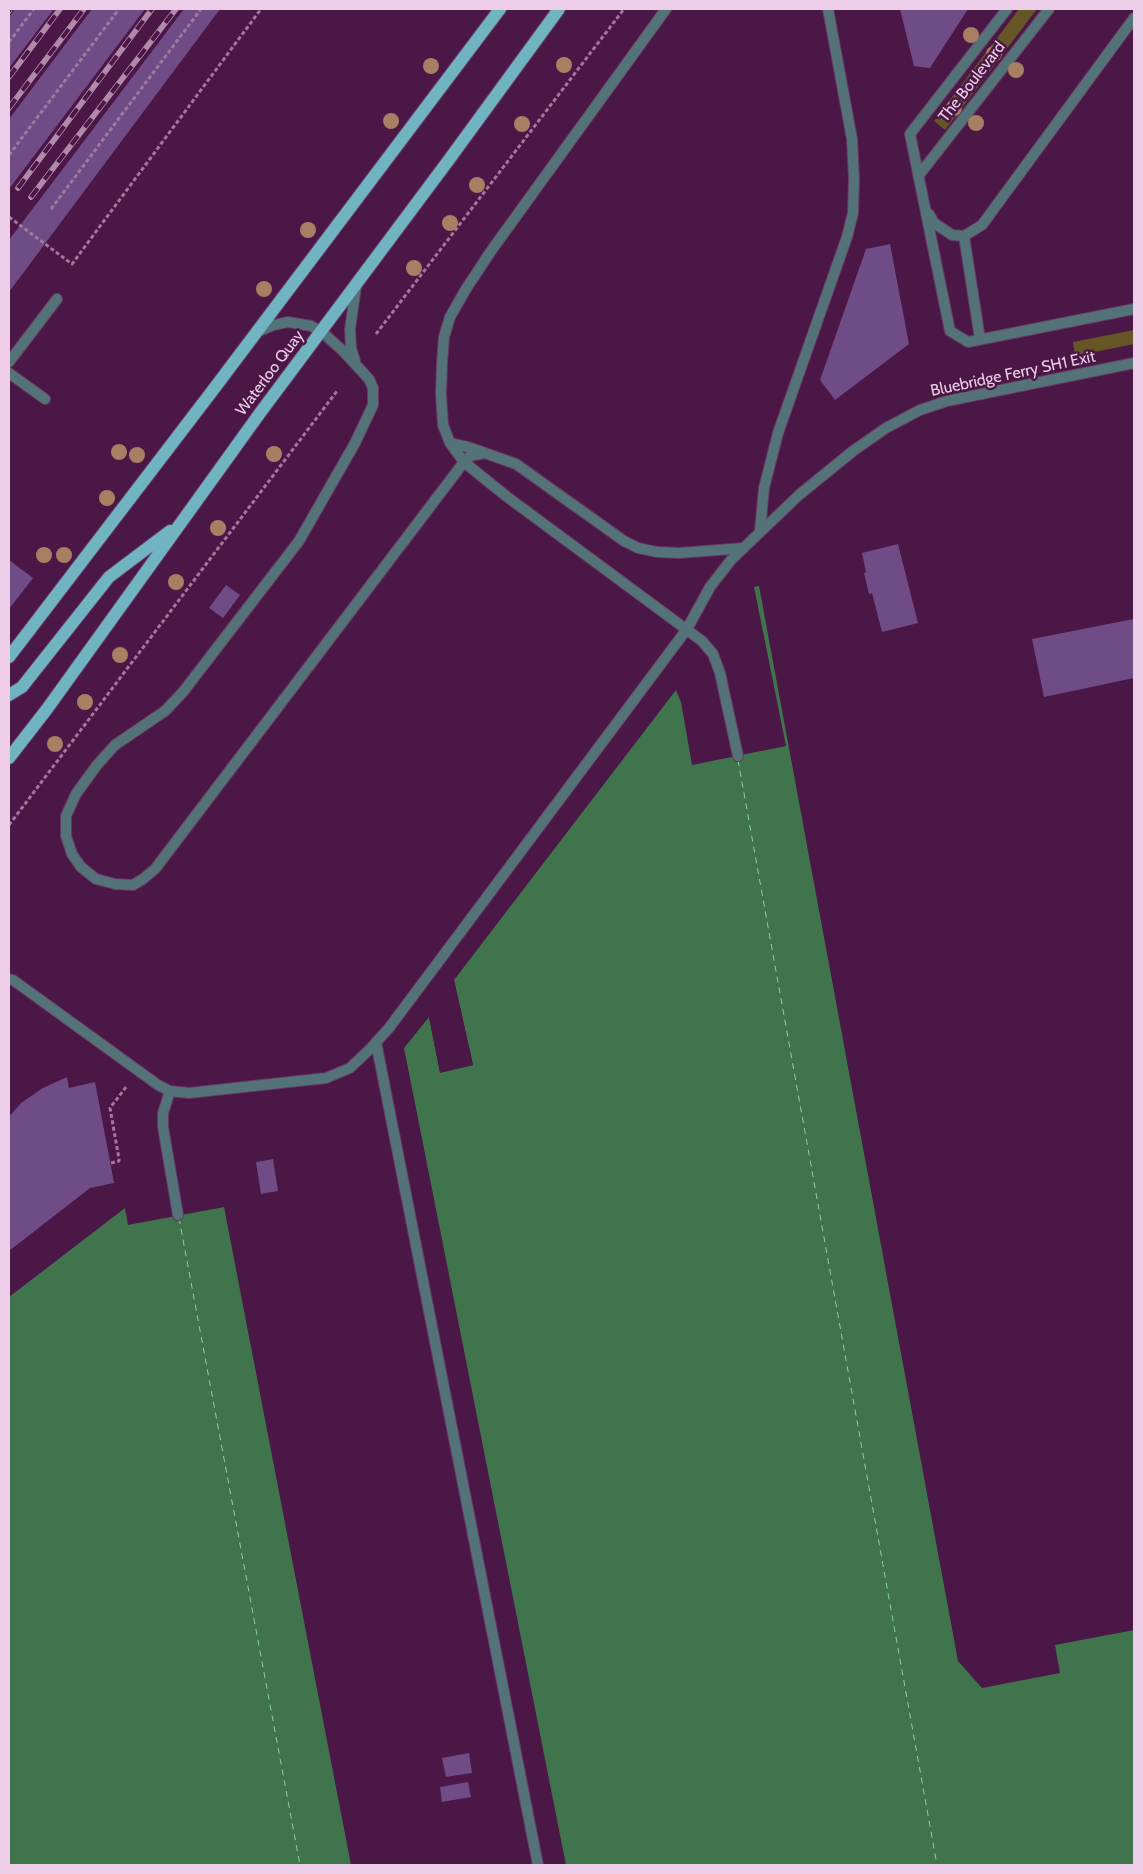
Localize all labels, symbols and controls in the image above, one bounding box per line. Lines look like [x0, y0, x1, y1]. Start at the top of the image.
street label: The Boulevard [935, 38, 1009, 126]
street label: Waterloo Quay [232, 327, 308, 419]
street label: Bluebridge Ferry SH1 Exit [929, 347, 1097, 401]

